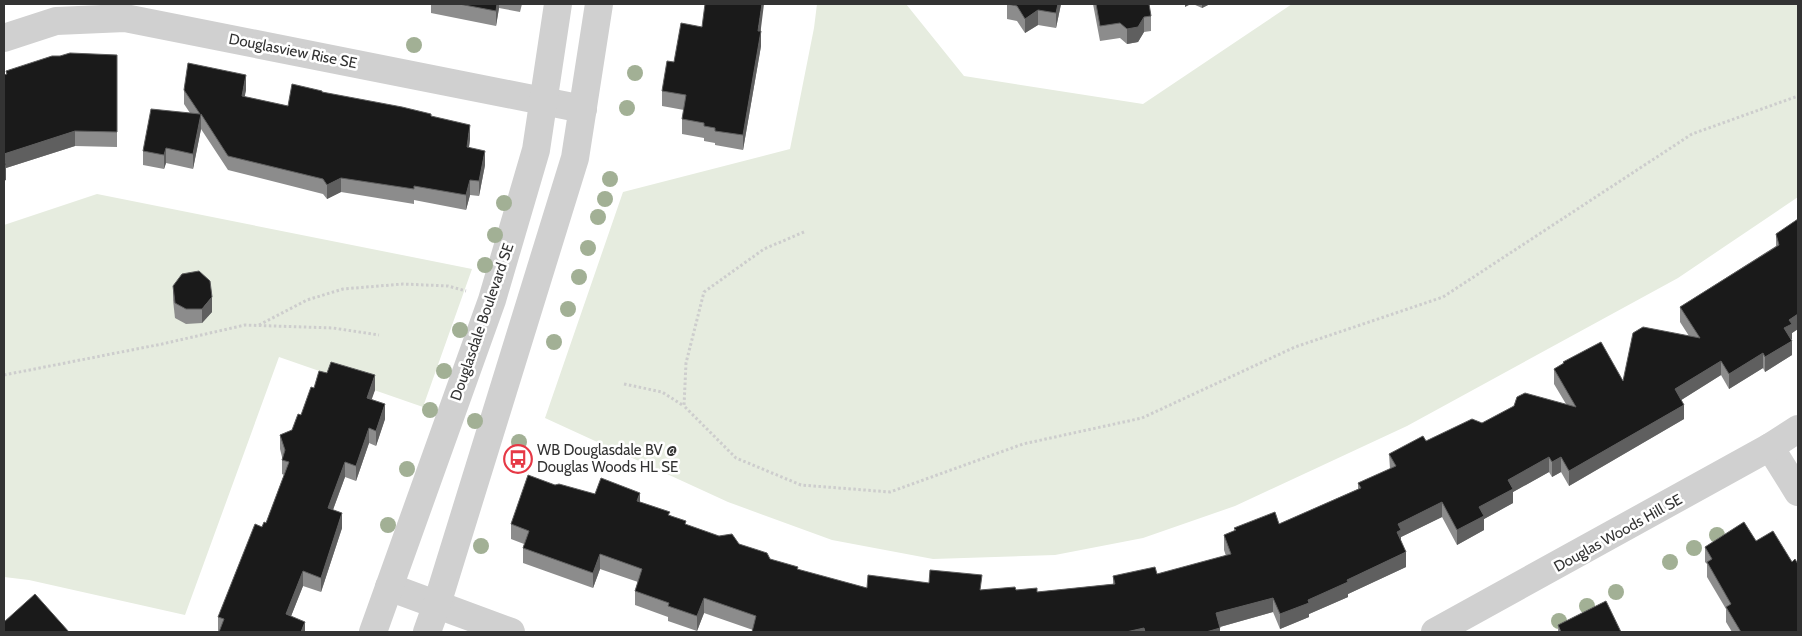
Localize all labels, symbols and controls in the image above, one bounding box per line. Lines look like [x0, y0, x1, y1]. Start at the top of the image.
street label: Douglasview Rise SE [227, 30, 359, 72]
street label: Douglasdale Boulevard SE [447, 241, 517, 403]
place label: WB Douglasdale BV @ Douglas Woods HL SE [537, 441, 678, 476]
bus stop icon: WB Douglasdale BV @ Douglas Woods HL SE [503, 444, 533, 474]
street label: Douglas Woods Hill SE [1551, 490, 1685, 576]

